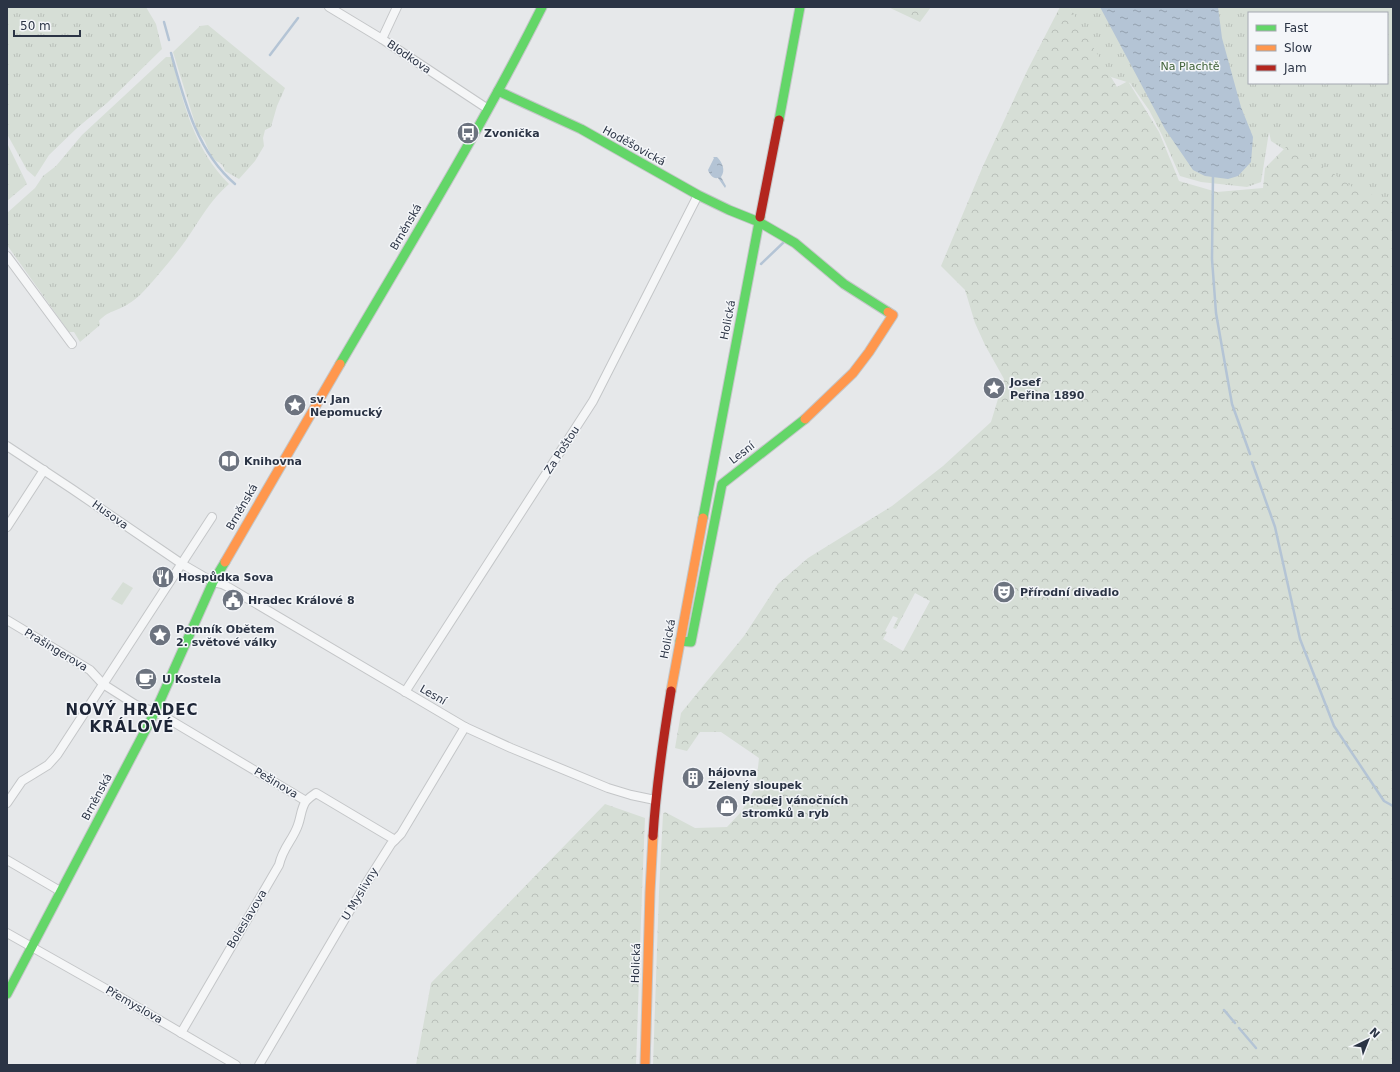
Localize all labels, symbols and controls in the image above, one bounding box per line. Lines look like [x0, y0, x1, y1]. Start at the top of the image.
scale bar [14, 12, 80, 38]
legend [1248, 12, 1388, 84]
text: 50 m [20, 19, 51, 33]
text: Fast [1284, 21, 1308, 35]
street label: Blodkova [385, 38, 433, 76]
text: Slow [1284, 41, 1312, 55]
park label: Na Plachtě [1161, 60, 1220, 73]
text: Jam [1283, 61, 1307, 75]
bus stop icon: Zvonička [455, 120, 481, 146]
street label: Hoděšovická [600, 123, 668, 169]
place label: Zvonička [484, 127, 540, 140]
street label: Brněnská [388, 202, 424, 252]
street label: Holická [718, 299, 738, 341]
place icon: Josef Peřina 1890 [981, 375, 1007, 401]
place label: Josef Peřina 1890 [1009, 376, 1085, 402]
place icon: sv. Jan Nepomucký [282, 392, 308, 418]
place label: sv. Jan Nepomucký [310, 393, 382, 419]
street label: Za Poštou [542, 424, 582, 476]
street label: Lesní [727, 439, 758, 467]
library icon: Knihovna [216, 448, 242, 474]
place label: Knihovna [244, 455, 302, 468]
street label: Brněnská [224, 482, 260, 532]
street label: Husova [89, 498, 131, 532]
restaurant icon: Hospůdka Sova [150, 564, 176, 590]
place label: Hospůdka Sova [178, 571, 274, 584]
theatre icon: Přírodní divadlo [991, 579, 1017, 605]
place label: Přírodní divadlo [1020, 586, 1119, 599]
public building icon: Hradec Králové 8 [220, 587, 246, 613]
place label: Hradec Králové 8 [248, 594, 355, 607]
street label: Holická [658, 618, 678, 660]
place icon: Pomník Obětem 2. světové války [147, 622, 173, 648]
place label: Pomník Obětem 2. světové války [176, 623, 277, 649]
street label: Prašingerova [22, 626, 90, 674]
cafe icon: U Kostela [133, 666, 159, 692]
place label: U Kostela [162, 673, 221, 686]
street label: Lesní [417, 682, 449, 708]
district label: NOVÝ HRADEC KRÁLOVÉ [65, 700, 199, 736]
street label: Pešinova [252, 765, 300, 801]
building icon: hájovna Zelený sloupek [680, 765, 706, 791]
place label: hájovna Zelený sloupek [708, 766, 803, 792]
street label: Brněnská [79, 771, 115, 823]
shop icon: Prodej vánočních stromků a ryb [714, 793, 740, 819]
place label: Prodej vánočních stromků a ryb [742, 794, 848, 820]
street label: U Myslivny [339, 865, 381, 923]
street label: Boleslavova [224, 887, 270, 951]
street label: Holická [629, 943, 643, 983]
street label: Přemyslova [103, 983, 165, 1027]
north arrow [1348, 1020, 1388, 1060]
text: N [1367, 1025, 1382, 1041]

